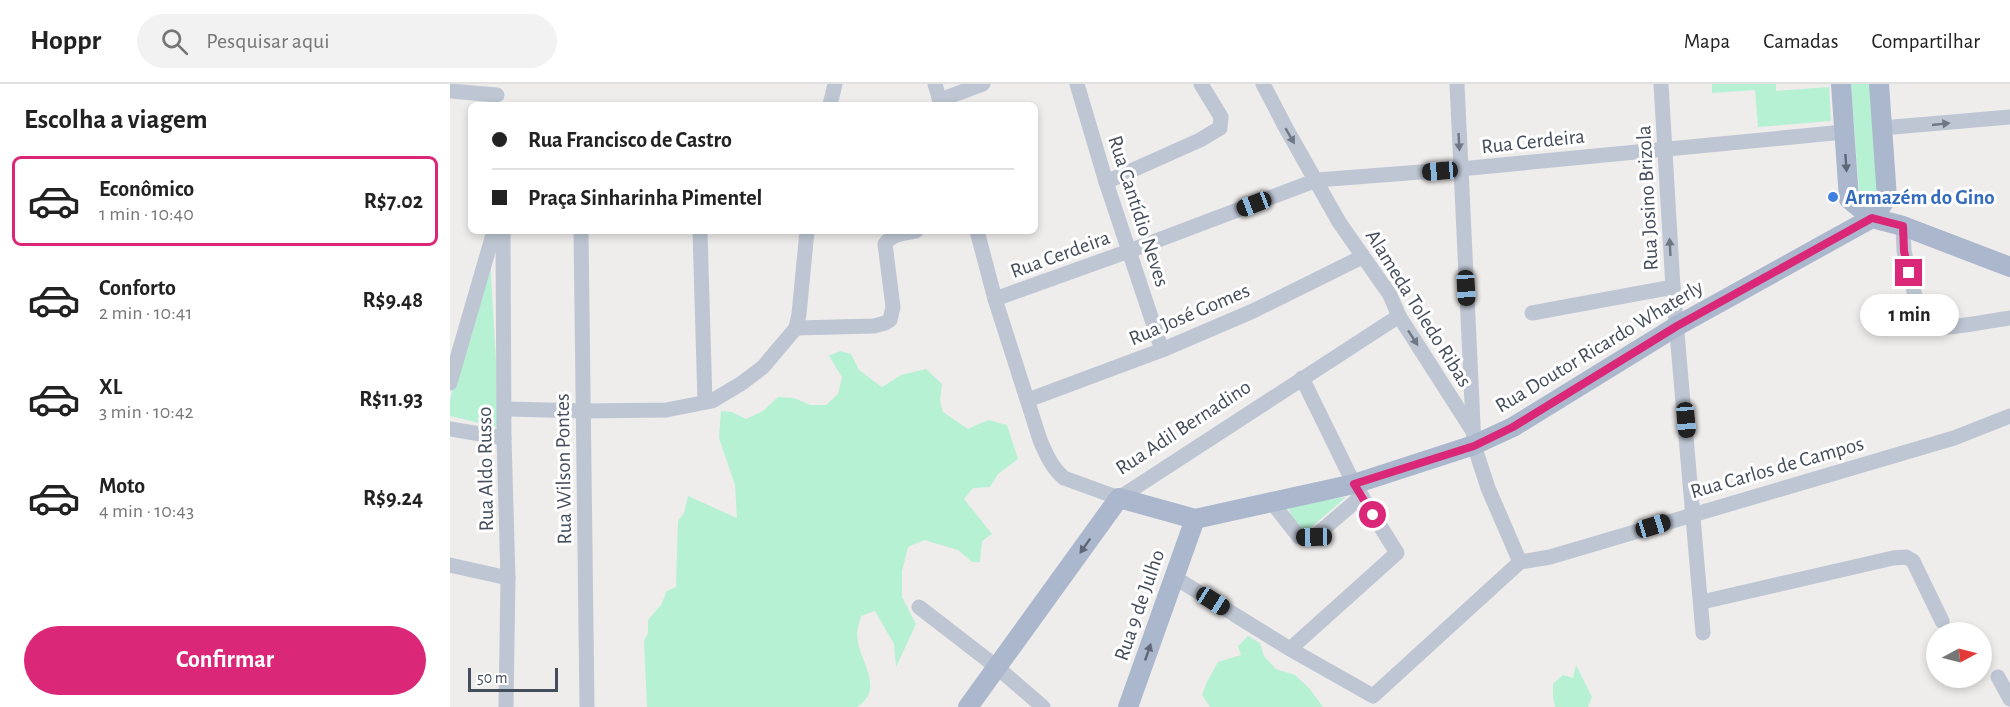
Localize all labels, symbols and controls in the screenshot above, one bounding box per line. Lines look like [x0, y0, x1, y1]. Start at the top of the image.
search box [137, 14, 557, 68]
icon: search [158, 25, 191, 58]
text: Hoppr [30, 27, 101, 55]
text: Pesquisar aqui [206, 30, 330, 52]
text: Mapa [1684, 31, 1730, 52]
text: Camadas [1763, 31, 1838, 52]
text: Compartilhar [1871, 31, 1980, 52]
text: Escolha a viagem [24, 106, 207, 133]
one-way arrow [1931, 119, 1950, 129]
street label: Rua Josino Brizola [1633, 124, 1662, 271]
street label: Rua Cerdeira [1480, 126, 1586, 157]
one-way arrow [1285, 128, 1296, 144]
text: Rua Francisco de Castro [528, 129, 732, 151]
street label: Rua Cantídio Neves [1104, 133, 1173, 289]
one-way arrow [1455, 133, 1464, 152]
one-way arrow [1842, 154, 1851, 173]
car [1421, 160, 1459, 182]
icon: car [27, 174, 81, 228]
text: Econômico [99, 178, 194, 200]
text: Praça Sinharinha Pimentel [528, 187, 762, 209]
place label: Armazém do Gino [1845, 187, 1995, 208]
car [1234, 189, 1274, 219]
text: R$7.02 [364, 190, 423, 212]
marker: Armazém do Gino [1826, 190, 1840, 204]
text: 1 min · 10:40 [99, 204, 194, 224]
street label: Alameda Toledo Ribas [1362, 226, 1475, 391]
street label: Rua Cerdeira [1008, 227, 1113, 282]
one-way arrow [1666, 238, 1675, 257]
route end [1895, 259, 1922, 286]
car [1456, 270, 1476, 306]
icon: car [27, 273, 81, 327]
street label: Rua Doutor Ricardo Whaterly [1492, 276, 1707, 417]
text: Conforto [99, 277, 176, 299]
street label: Rua José Gomes [1126, 280, 1253, 349]
text: R$9.48 [363, 289, 423, 311]
callout: 1 min [1860, 294, 1958, 336]
text: 2 min · 10:41 [99, 303, 192, 323]
text: 1 min [1888, 305, 1931, 325]
one-way arrow [1408, 330, 1419, 346]
icon: car [27, 372, 81, 426]
text: XL [99, 376, 122, 398]
street label: Rua Adil Bernadino [1112, 376, 1255, 479]
text: R$11.93 [359, 388, 423, 410]
street label: Rua Wilson Pontes [552, 393, 575, 545]
car [1675, 401, 1697, 439]
text: 3 min · 10:42 [99, 402, 194, 422]
street label: Rua Aldo Russo [474, 406, 497, 532]
street label: Rua Carlos de Campos [1688, 433, 1866, 502]
icon: car [27, 471, 81, 525]
text: Moto [99, 475, 145, 497]
text: R$9.24 [363, 487, 423, 509]
text: 4 min · 10:43 [99, 501, 194, 521]
route start [1359, 501, 1386, 528]
car [1633, 512, 1673, 540]
car [1296, 528, 1332, 546]
one-way arrow [1079, 537, 1091, 553]
street label: Rua 9 de Julho [1111, 547, 1168, 663]
car [1193, 584, 1233, 618]
north arrow [1926, 622, 1992, 688]
map controls [1926, 622, 1992, 688]
button: Confirmar [24, 626, 426, 695]
one-way arrow [1143, 643, 1153, 661]
scale bar [468, 665, 558, 692]
text: 50 m [477, 670, 508, 686]

